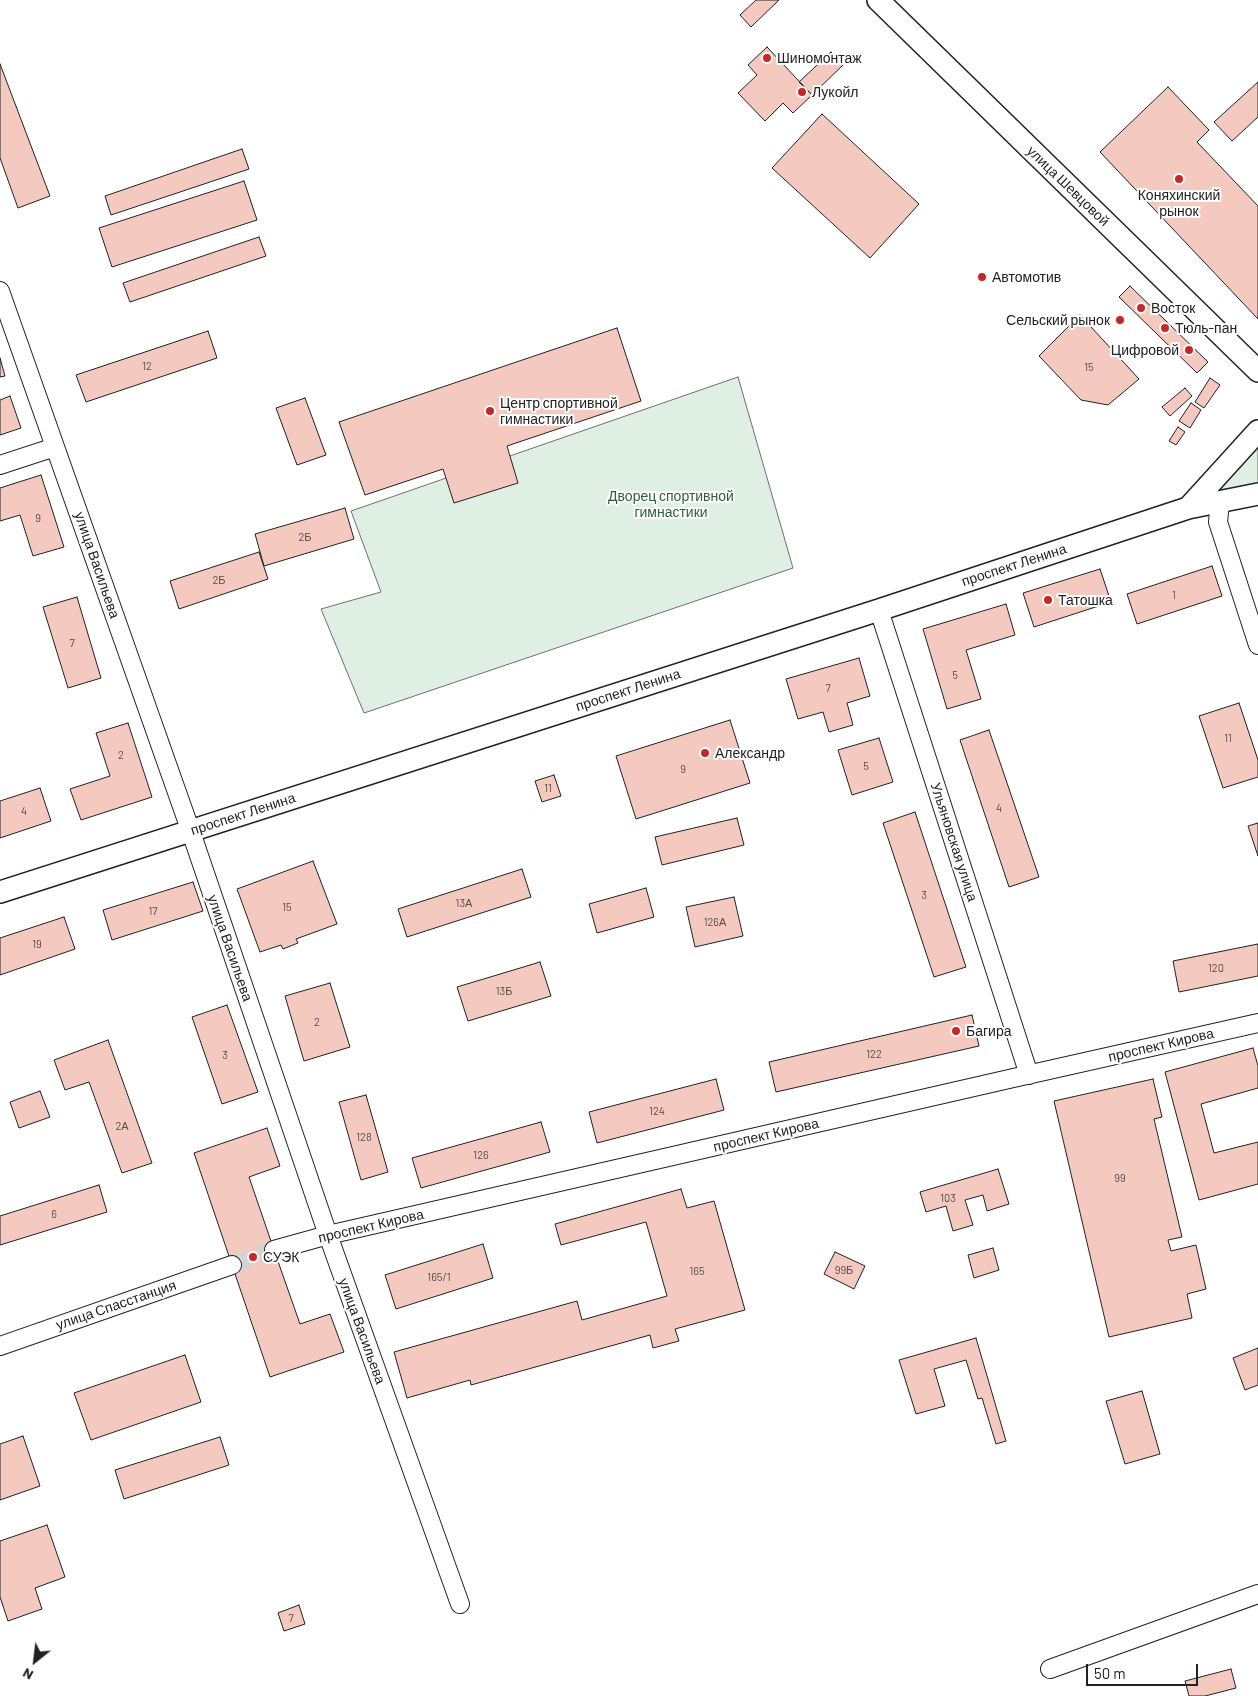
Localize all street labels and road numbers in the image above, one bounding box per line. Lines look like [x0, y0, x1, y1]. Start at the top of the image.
street label: улица Шевцовой [1023, 142, 1113, 230]
street label: улица Васильева [71, 510, 123, 620]
street label: проспект Ленина [960, 540, 1068, 590]
street label: проспект Ленина [574, 665, 682, 715]
street label: Ульяновская улица [927, 780, 981, 904]
street label: проспект Ленина [189, 789, 297, 839]
street label: улица Васильева [204, 893, 256, 1003]
street label: проспект Кирова [1107, 1025, 1215, 1065]
street label: проспект Кирова [712, 1115, 820, 1155]
street label: проспект Кирова [317, 1206, 425, 1246]
street label: улица Васильева [335, 1276, 389, 1386]
street label: улица Спасстанция [54, 1277, 178, 1333]

